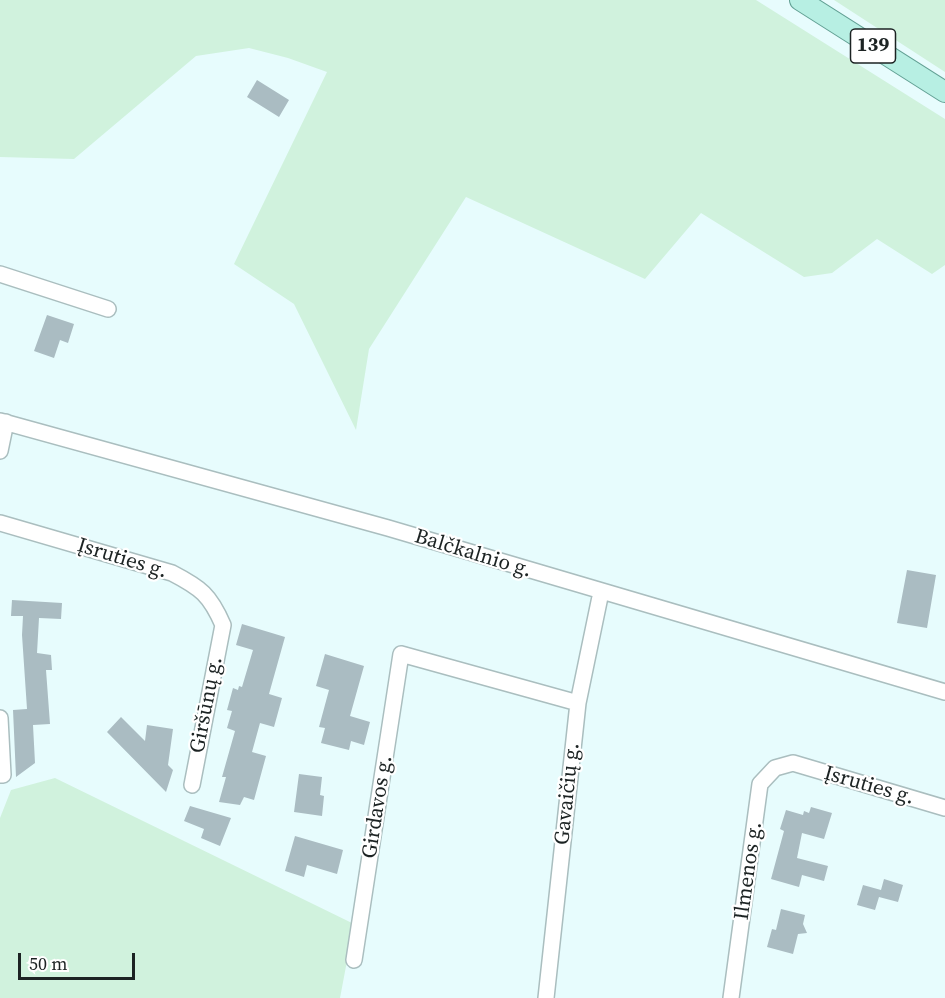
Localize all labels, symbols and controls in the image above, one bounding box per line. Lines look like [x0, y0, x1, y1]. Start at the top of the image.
road number: 139 [850, 29, 896, 63]
street label: Balčkalnio g. [411, 524, 535, 584]
street label: Įsruties g. [74, 533, 170, 585]
street label: Giršūnų g. [185, 655, 229, 755]
street label: Gavaičių g. [550, 742, 586, 846]
street label: Girdavos g. [357, 754, 399, 860]
street label: Įsruties g. [821, 761, 917, 811]
street label: Ilmenos g. [730, 820, 768, 922]
scale bar [21, 941, 138, 979]
text: 50 m [29, 951, 67, 976]

